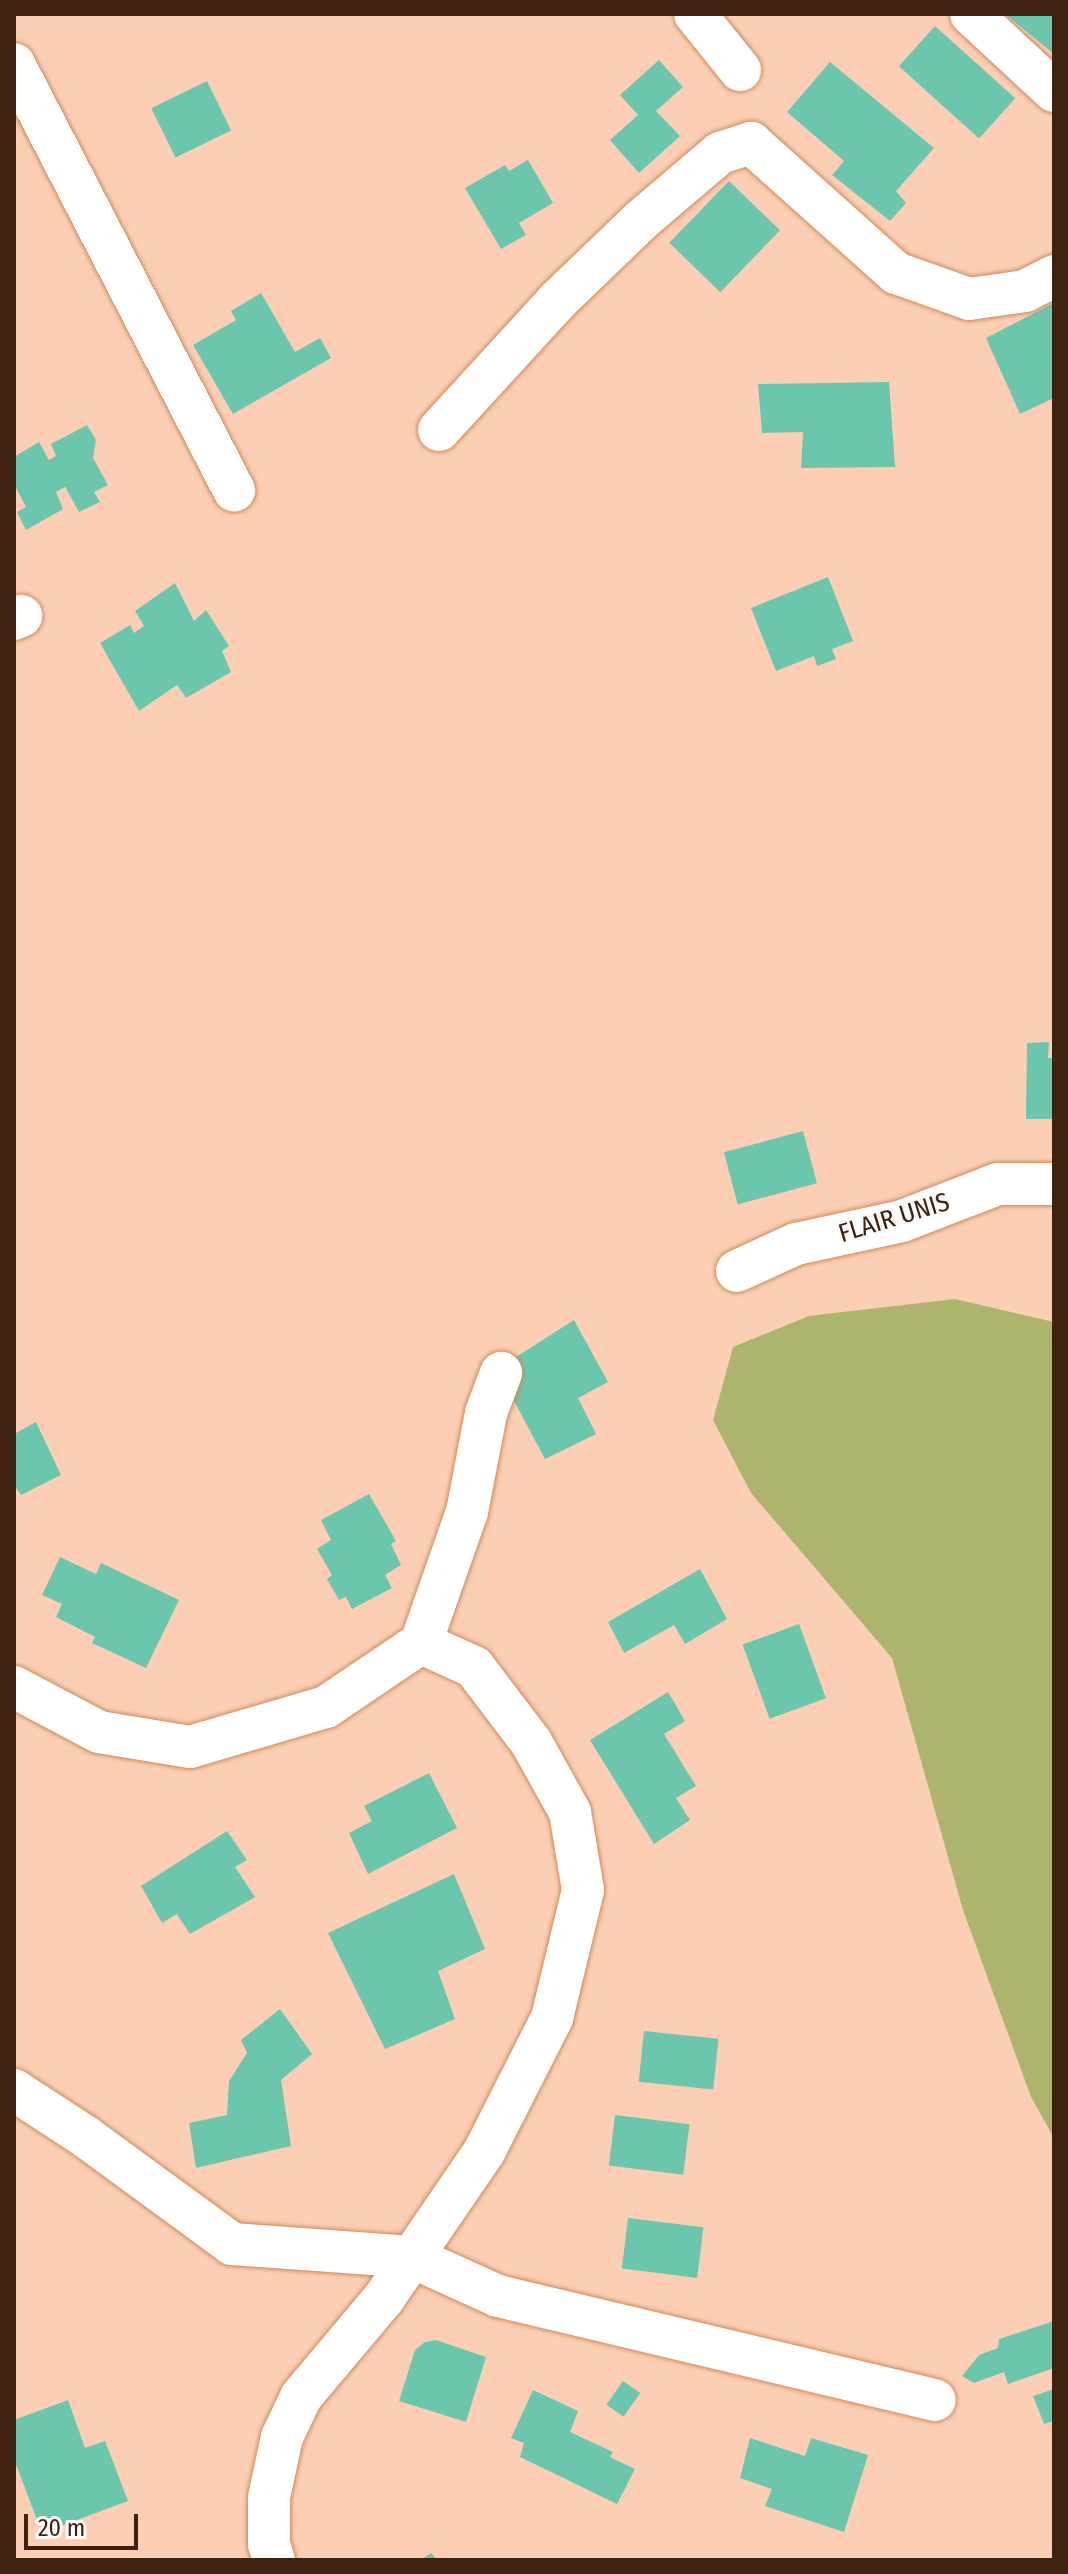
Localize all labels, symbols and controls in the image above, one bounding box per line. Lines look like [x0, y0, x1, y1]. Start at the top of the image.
street label: FLAIR UNIS [835, 1186, 953, 1250]
scale bar [28, 2498, 142, 2548]
text: 20 m [38, 2514, 85, 2542]

